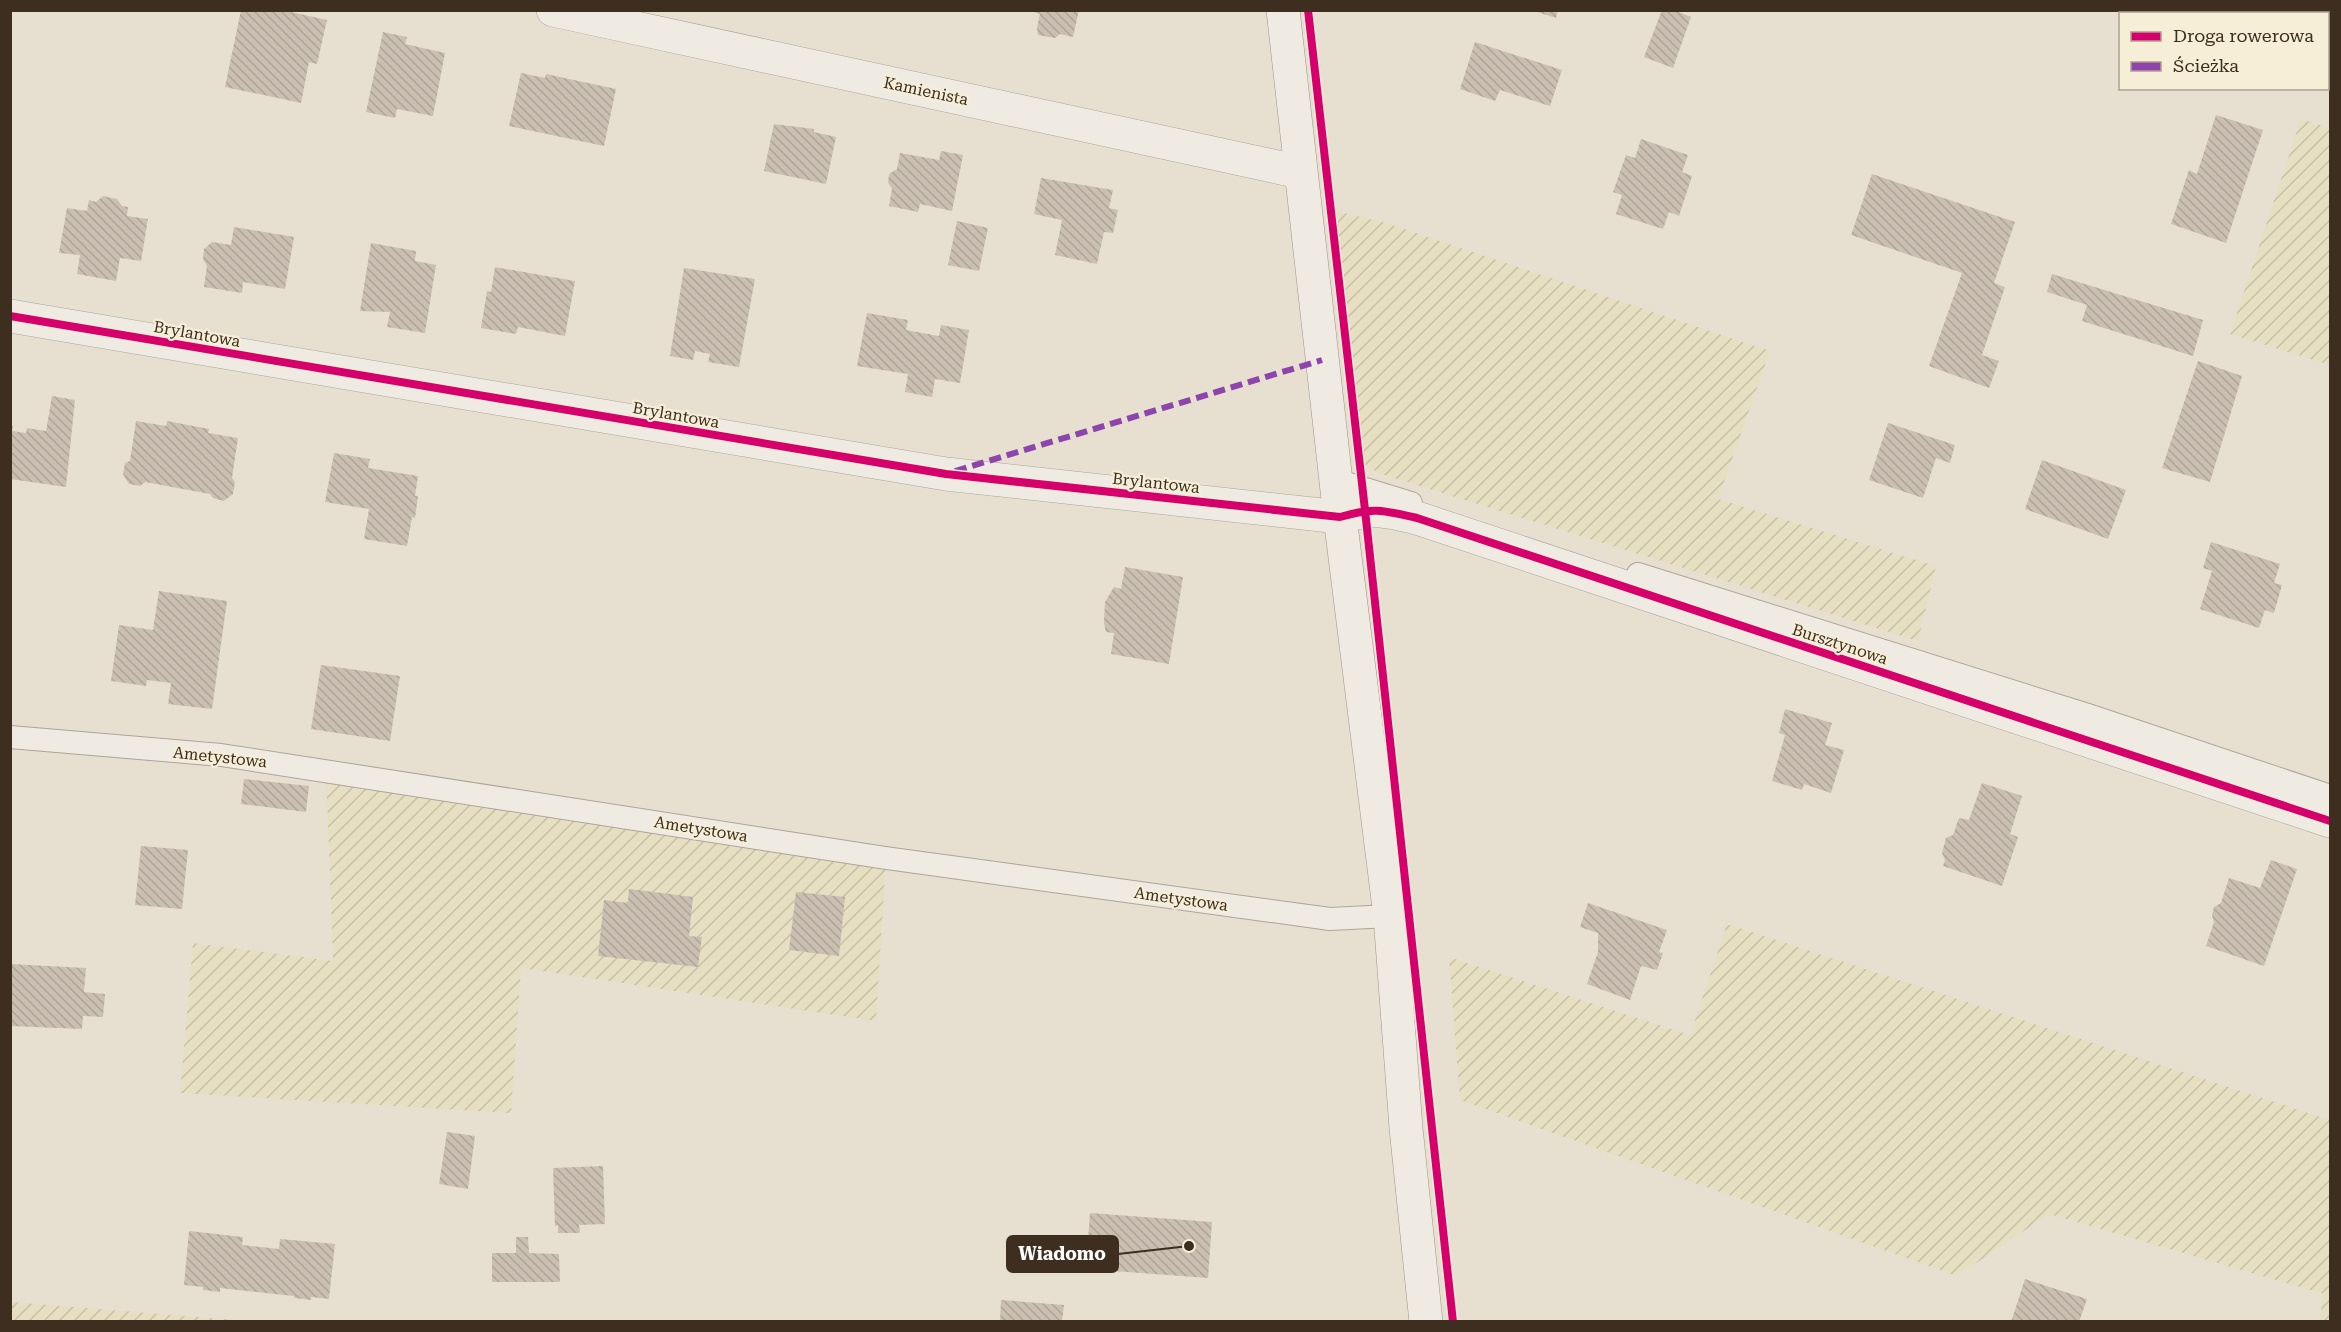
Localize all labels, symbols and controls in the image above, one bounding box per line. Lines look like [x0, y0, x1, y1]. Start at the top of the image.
legend [2119, 12, 2329, 90]
text: Droga rowerowa [2173, 25, 2314, 46]
text: Ścieżka [2173, 55, 2239, 76]
street label: Kamienista [882, 73, 970, 109]
street label: Brylantowa [152, 317, 242, 351]
street label: Brylantowa [631, 398, 721, 432]
street label: Brylantowa [1111, 469, 1201, 497]
street label: Bursztynowa [1790, 620, 1890, 668]
street label: Ametystowa [172, 743, 268, 771]
street label: Ametystowa [653, 812, 750, 846]
street label: Ametystowa [1133, 883, 1229, 915]
callout: Wiadomo [1007, 1236, 1118, 1272]
text: Wiadomo [1018, 1243, 1106, 1264]

